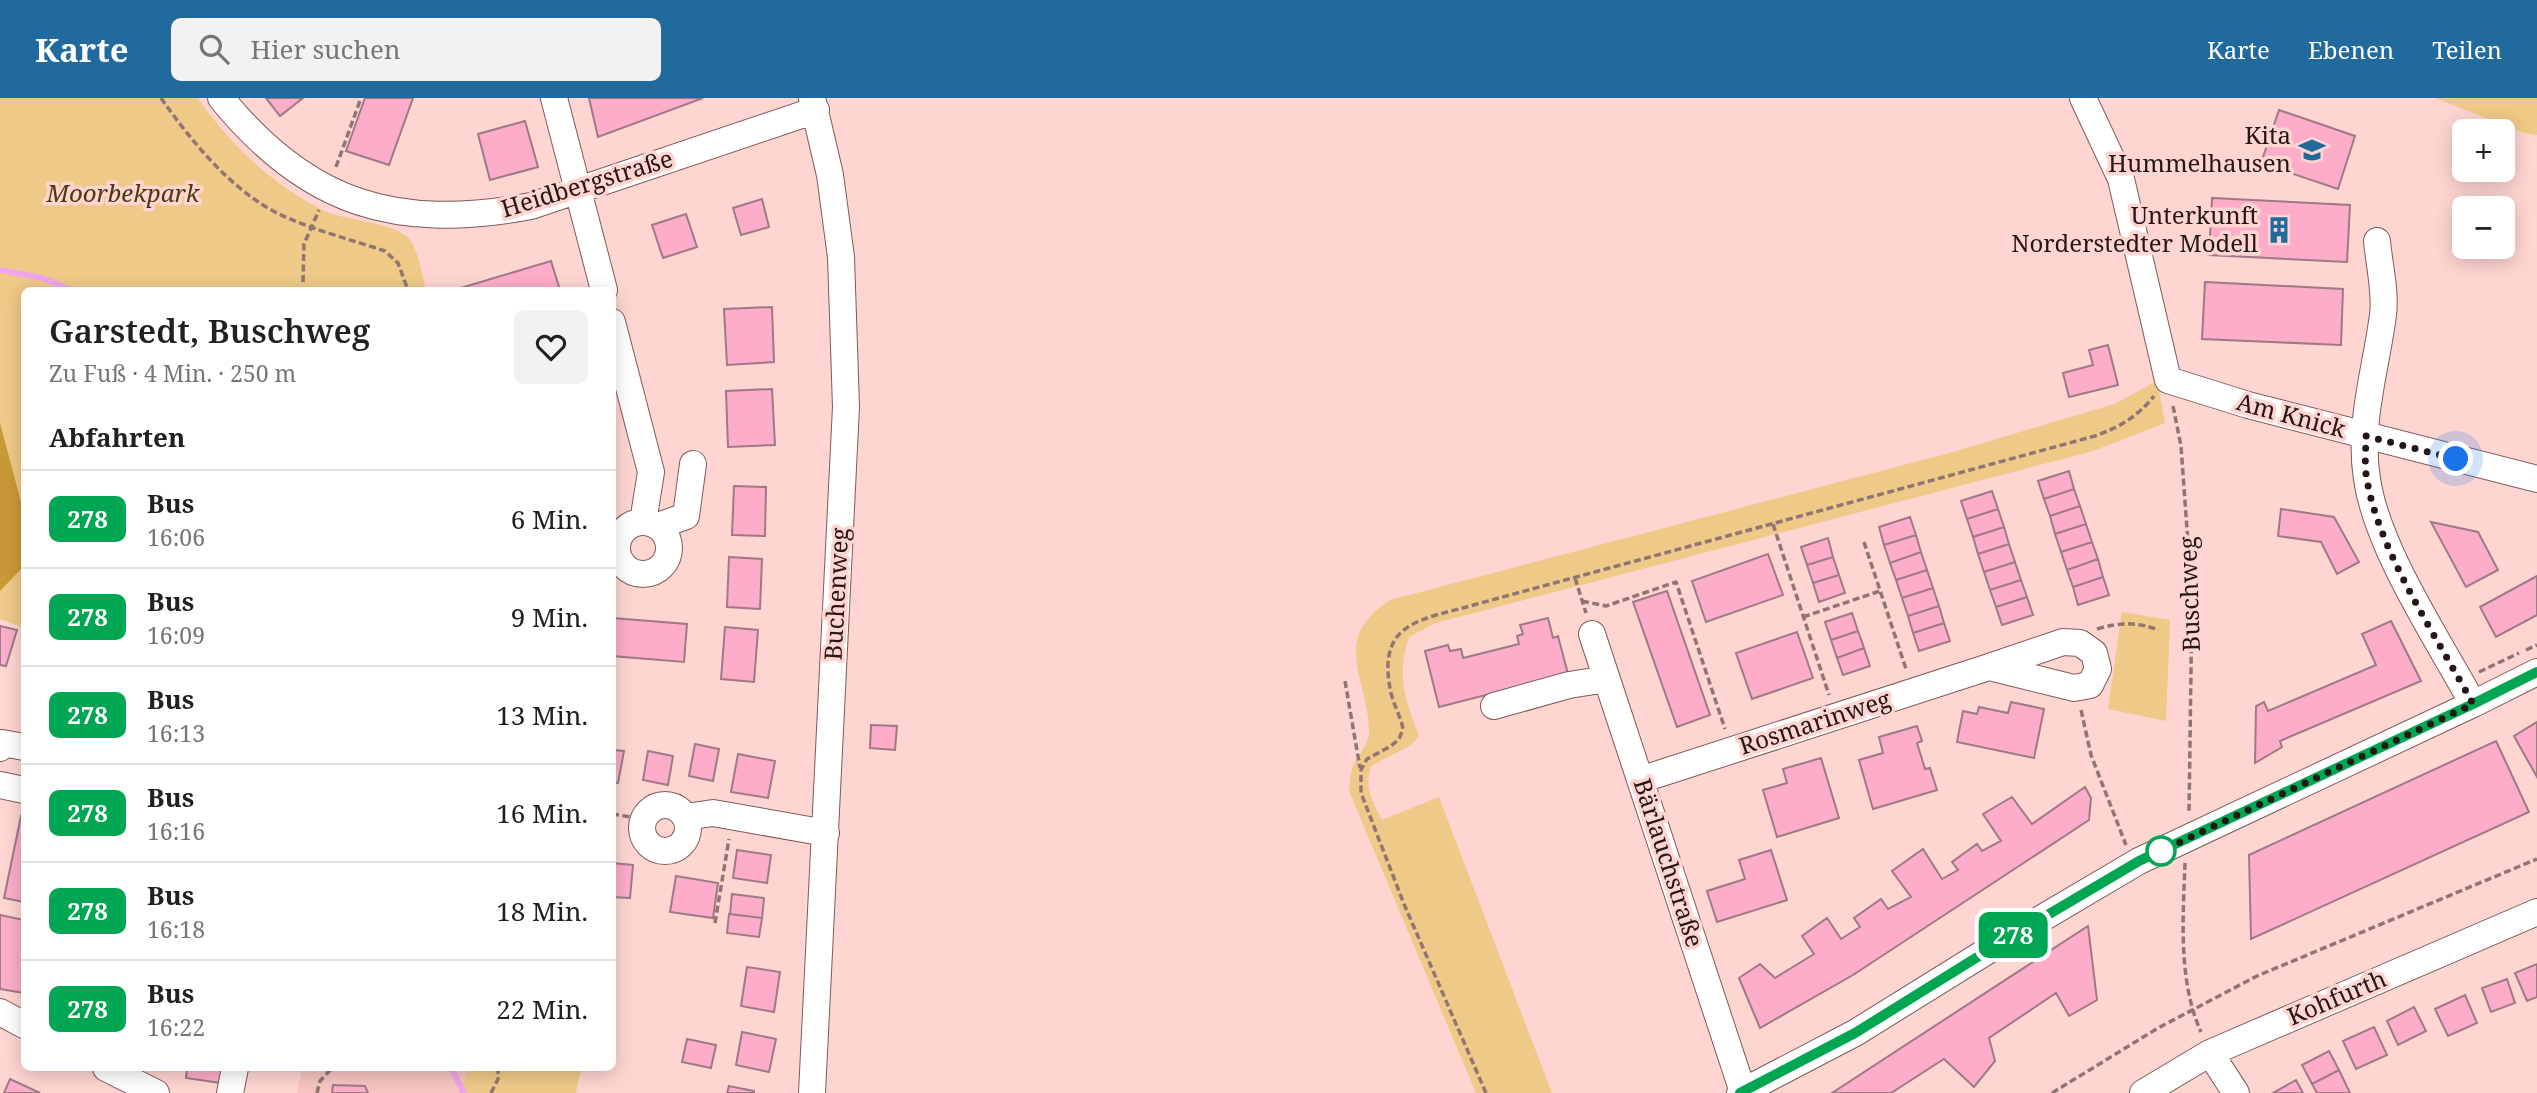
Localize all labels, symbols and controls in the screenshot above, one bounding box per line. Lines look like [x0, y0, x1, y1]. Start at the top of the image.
search box [171, 18, 661, 81]
text: Karte [35, 27, 129, 72]
icon: search [195, 30, 233, 68]
text: Hier suchen [251, 31, 401, 67]
text: Karte [2207, 33, 2270, 66]
text: Ebenen [2308, 33, 2394, 66]
text: Teilen [2432, 33, 2502, 66]
place label: Kita Hummelhausen [2108, 118, 2291, 179]
map controls [2452, 119, 2515, 259]
button: + [2452, 119, 2515, 182]
school or university icon: Kita Hummelhausen [2297, 135, 2327, 165]
street label: Heidbergstraße [497, 141, 677, 224]
park label: Moorbekpark [46, 176, 201, 209]
button: − [2452, 196, 2515, 259]
place label: Unterkunft Norderstedter Modell [2011, 198, 2259, 259]
building icon: Unterkunft Norderstedter Modell [2264, 215, 2294, 245]
text: Garstedt, Buschweg [49, 308, 370, 353]
button: heart [514, 310, 588, 384]
text: Zu Fuß · 4 Min. · 250 m [49, 357, 296, 389]
street label: Am Knick [2233, 384, 2351, 445]
text: Abfahrten [49, 419, 185, 455]
your location [2438, 441, 2473, 476]
text: Bus [147, 485, 194, 521]
text: 6 Min. [511, 501, 588, 537]
text: 278 [67, 502, 108, 535]
text: 16:06 [147, 521, 205, 553]
street label: Buchenweg [816, 527, 855, 661]
street label: Buschweg [2170, 536, 2207, 652]
text: Bus [147, 583, 194, 619]
text: 9 Min. [511, 599, 588, 635]
text: 278 [67, 600, 108, 633]
text: 16:09 [147, 619, 205, 651]
text: Bus [147, 681, 194, 717]
street label: Rosmarinweg [1735, 682, 1895, 762]
text: 13 Min. [496, 697, 588, 733]
text: 278 [67, 698, 108, 731]
text: 16:13 [147, 717, 205, 749]
street label: Bärlauchstraße [1627, 774, 1712, 951]
text: Bus [147, 779, 194, 815]
text: 16 Min. [496, 795, 588, 831]
text: 278 [67, 796, 108, 829]
text: 16:16 [147, 815, 205, 847]
unlabelled marker [2146, 836, 2176, 866]
text: Bus [147, 877, 194, 913]
text: 18 Min. [496, 893, 588, 929]
text: 278 [67, 894, 108, 927]
line badge: 278 [1973, 912, 2053, 958]
text: 16:18 [147, 913, 205, 945]
text: 278 [1993, 918, 2033, 951]
street label: Kohfurth [2282, 961, 2391, 1032]
text: Bus [147, 975, 194, 1011]
text: 22 Min. [496, 991, 588, 1027]
text: 278 [67, 992, 108, 1025]
text: 16:22 [147, 1011, 205, 1043]

